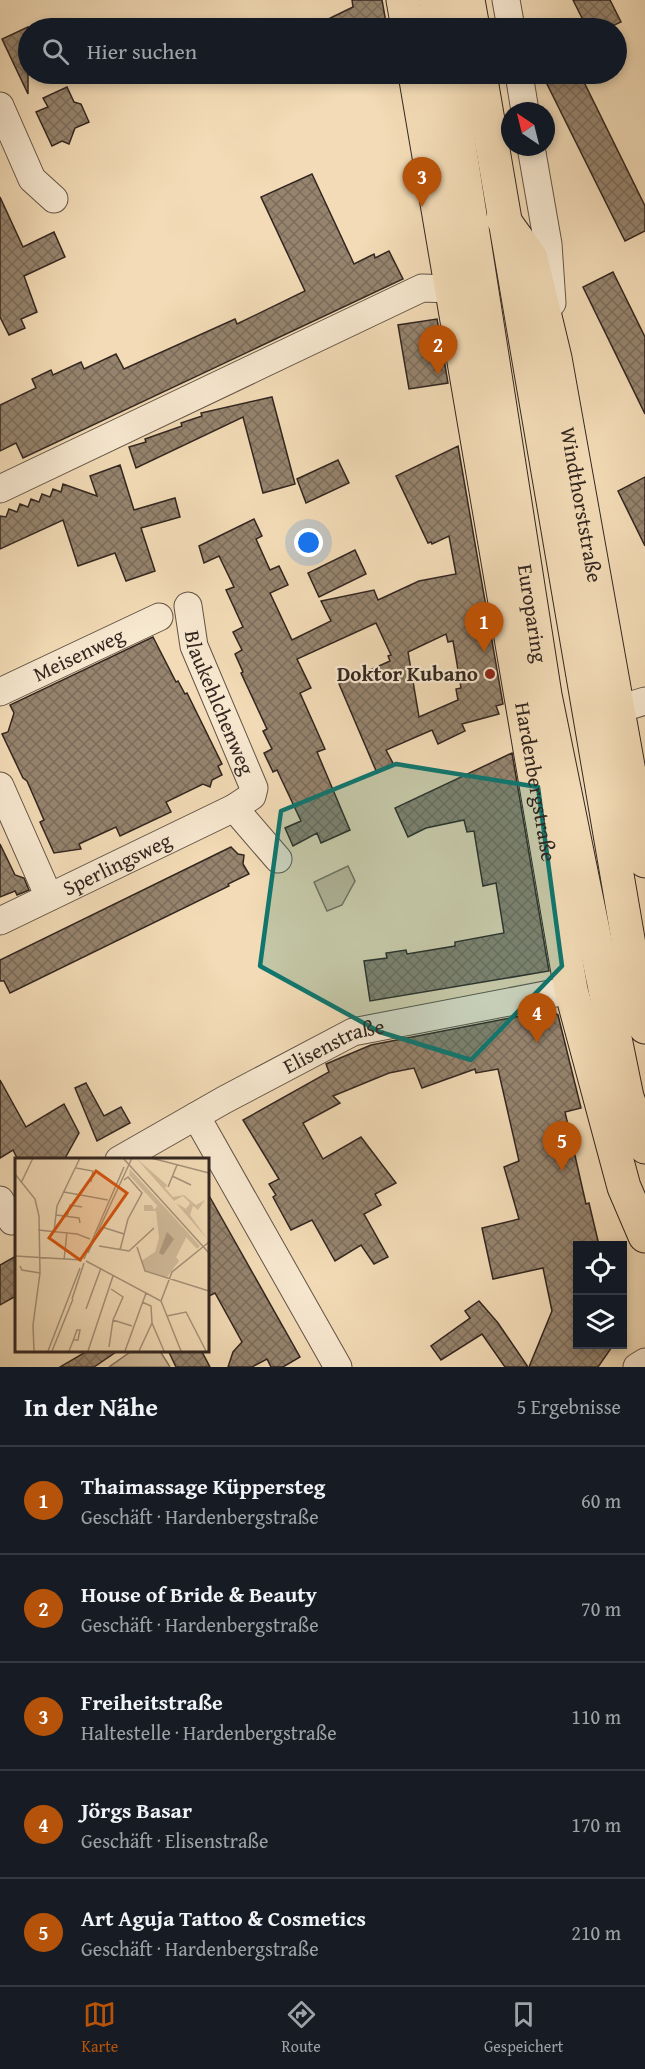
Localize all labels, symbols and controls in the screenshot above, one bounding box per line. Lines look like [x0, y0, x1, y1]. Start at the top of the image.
search box [18, 18, 627, 84]
icon: search [39, 35, 72, 68]
text: Hier suchen [87, 35, 197, 67]
north arrow [501, 102, 555, 156]
pin: 3 [402, 158, 442, 207]
pin: 2 [418, 326, 458, 375]
street label: Windthorststraße [553, 424, 611, 585]
your location [294, 528, 323, 557]
street label: Europaring [510, 562, 556, 665]
pin: 1 [464, 602, 504, 652]
street label: Meisenweg [28, 619, 130, 689]
street label: Blaukehlchenweg [177, 628, 263, 780]
place label: Doktor Kubano [337, 658, 478, 689]
marker: Doktor Kubano [483, 667, 497, 681]
street label: Hardenbergstraße [507, 700, 565, 864]
street label: Sperlingsweg [57, 824, 177, 903]
pin: 4 [518, 994, 556, 1043]
street label: Elisenstraße [277, 1010, 387, 1081]
pin: 5 [542, 1122, 582, 1171]
inset map [15, 1158, 208, 1352]
map controls [573, 1241, 627, 1349]
button: locate [573, 1241, 627, 1295]
button: layers [573, 1295, 627, 1349]
text: In der Nähe [24, 1387, 158, 1426]
text: 5 Ergebnisse [517, 1392, 621, 1421]
text: Thaimassage Küppersteg [81, 1470, 325, 1502]
text: 1 [38, 1486, 49, 1515]
text: 60 m [581, 1486, 621, 1515]
text: Geschäft · Hardenbergstraße [81, 1502, 319, 1531]
text: House of Bride & Beauty [81, 1578, 317, 1610]
text: 2 [38, 1594, 49, 1623]
text: 70 m [581, 1594, 621, 1623]
text: Geschäft · Hardenbergstraße [81, 1610, 319, 1639]
text: Freiheitstraße [81, 1686, 223, 1718]
text: 3 [38, 1702, 49, 1731]
text: 110 m [571, 1702, 621, 1731]
text: Haltestelle · Hardenbergstraße [81, 1718, 337, 1747]
text: Jörgs Basar [81, 1794, 192, 1826]
text: 4 [38, 1810, 49, 1839]
text: 170 m [571, 1810, 621, 1839]
text: Geschäft · Elisenstraße [81, 1826, 268, 1855]
text: Art Aguja Tattoo & Cosmetics [81, 1902, 366, 1934]
text: 5 [38, 1918, 49, 1947]
text: 210 m [571, 1918, 621, 1947]
text: Geschäft · Hardenbergstraße [81, 1934, 319, 1963]
tab: Karte [82, 1998, 118, 2058]
tab: Route [282, 1998, 321, 2058]
tab: Gespeichert [484, 1998, 563, 2058]

